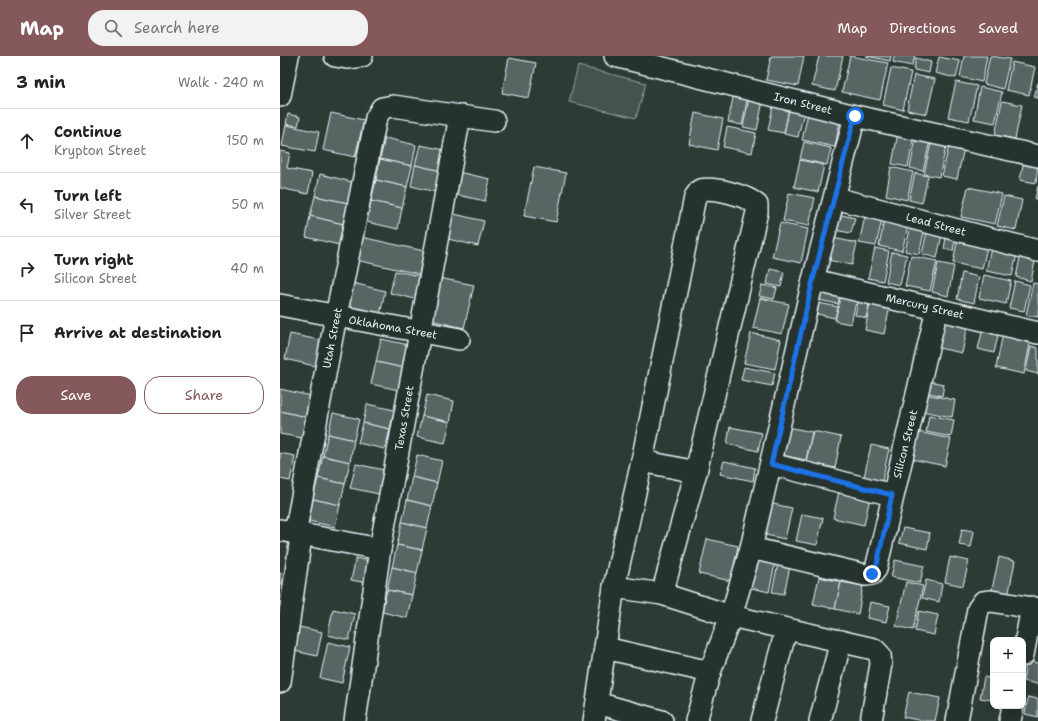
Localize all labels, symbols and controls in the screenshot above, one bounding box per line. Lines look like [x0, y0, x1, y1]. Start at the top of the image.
search box [88, 10, 368, 46]
text: Map [20, 16, 64, 41]
icon: search [102, 17, 124, 39]
text: Search here [134, 18, 220, 38]
text: Map [838, 19, 868, 37]
text: Directions [890, 19, 956, 37]
text: Saved [978, 19, 1018, 37]
text: 3 min [16, 71, 66, 93]
text: Walk · 240 m [178, 74, 264, 91]
street label: Iron Street [772, 89, 834, 118]
route start [846, 107, 864, 125]
text: Continue [54, 122, 122, 142]
icon: ahead [16, 130, 38, 152]
text: 150 m [226, 132, 264, 149]
text: Krypton Street [54, 142, 146, 159]
text: Turn left [54, 186, 122, 206]
icon: left [16, 194, 38, 216]
text: 50 m [231, 196, 264, 213]
text: Silver Street [54, 206, 131, 223]
street label: Lead Street [904, 209, 968, 240]
text: Turn right [54, 250, 134, 270]
icon: right [16, 258, 38, 280]
text: 40 m [230, 260, 264, 277]
text: Silicon Street [54, 270, 137, 287]
street label: Mercury Street [884, 290, 966, 323]
street label: Utah Street [319, 306, 346, 370]
street label: Oklahoma Street [347, 312, 439, 343]
icon: arrive [16, 322, 38, 344]
text: Arrive at destination [54, 323, 222, 343]
button: Save [16, 376, 136, 414]
button: Share [144, 376, 264, 414]
street label: Texas Street [391, 384, 418, 452]
street label: Silicon Street [890, 408, 921, 480]
route end [863, 565, 881, 583]
map controls [990, 637, 1026, 709]
button: + [990, 637, 1026, 673]
button: − [990, 673, 1026, 709]

